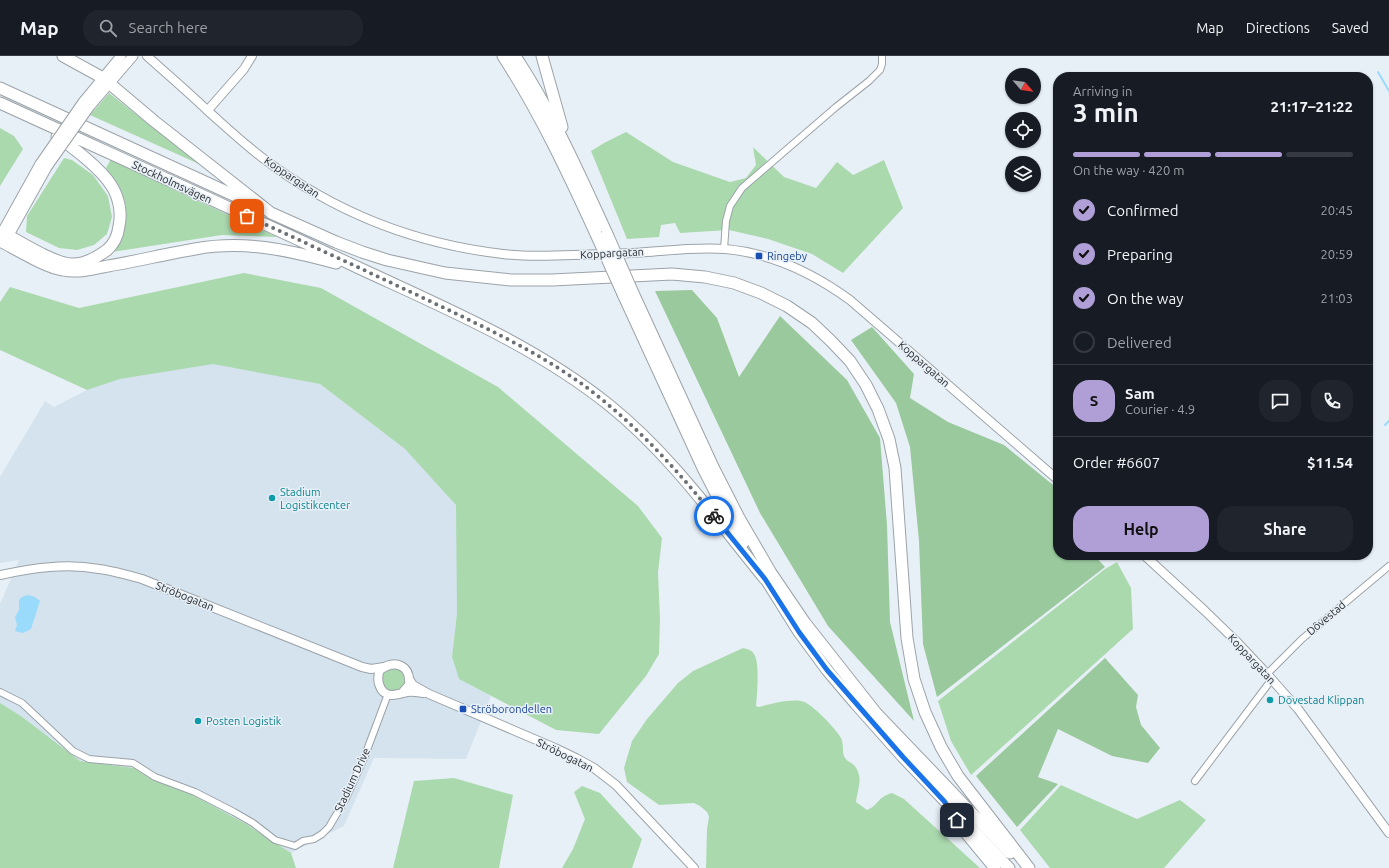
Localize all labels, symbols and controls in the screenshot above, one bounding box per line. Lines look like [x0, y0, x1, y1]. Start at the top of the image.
search box [83, 10, 363, 46]
text: Map [20, 17, 59, 39]
icon: search [97, 17, 119, 39]
text: Search here [129, 19, 208, 36]
text: Map [1196, 20, 1224, 36]
text: Directions [1246, 20, 1310, 36]
text: Saved [1332, 20, 1369, 36]
north arrow [1005, 68, 1041, 104]
map controls [1005, 68, 1041, 192]
text: Arriving in [1073, 84, 1132, 98]
text: 3 min [1073, 98, 1139, 127]
text: 21:17–21:22 [1270, 98, 1353, 115]
button: locate [1005, 112, 1041, 148]
street label: Koppargatan [262, 154, 322, 200]
button: layers [1005, 156, 1041, 192]
street label: Stockholmsvägen [130, 158, 214, 206]
text: On the way · 420 m [1073, 163, 1185, 177]
pin [230, 199, 264, 233]
icon: check [1073, 199, 1095, 221]
text: Confirmed [1107, 202, 1179, 219]
text: 20:45 [1320, 203, 1353, 217]
icon: bag [236, 205, 258, 227]
icon: check [1073, 243, 1095, 265]
street label: Koppargatan [580, 245, 644, 261]
text: Preparing [1107, 246, 1173, 263]
text: 20:59 [1320, 247, 1353, 261]
place label: Ringeby [767, 250, 808, 262]
marker: Ringeby [754, 251, 764, 261]
icon: check [1073, 287, 1095, 309]
text: On the way [1107, 290, 1183, 307]
text: 21:03 [1320, 291, 1353, 305]
text: Delivered [1107, 334, 1172, 351]
street label: Koppargatan [896, 339, 952, 389]
button: chat [1259, 380, 1301, 422]
button: phone [1311, 380, 1353, 422]
text: Sam [1125, 385, 1155, 402]
text: S [1090, 392, 1098, 409]
text: Courier · 4.9 [1125, 402, 1195, 416]
text: Order #6607 [1073, 454, 1160, 471]
text: $11.54 [1307, 454, 1353, 471]
place label: Stadium Logistikcenter [280, 486, 351, 511]
marker: Stadium Logistikcenter [267, 493, 277, 503]
courier [694, 496, 734, 536]
icon: bike [703, 505, 725, 527]
button: Help [1073, 506, 1209, 552]
button: Share [1217, 506, 1353, 552]
street label: Ströbogatan [154, 579, 216, 613]
street label: Dövestad [1304, 598, 1348, 638]
street label: Koppargatan [1226, 632, 1278, 686]
place label: Dövestad Klippan [1278, 694, 1364, 706]
marker: Dövestad Klippan [1265, 695, 1275, 705]
place label: Ströborondellen [471, 703, 552, 715]
marker: Ströborondellen [458, 704, 468, 714]
place label: Posten Logistik [206, 715, 282, 727]
marker: Posten Logistik [193, 716, 203, 726]
street label: Ströbogatan [535, 736, 595, 774]
street label: Stadium Drive [332, 746, 372, 814]
pin [940, 803, 974, 837]
icon: home [946, 809, 968, 831]

